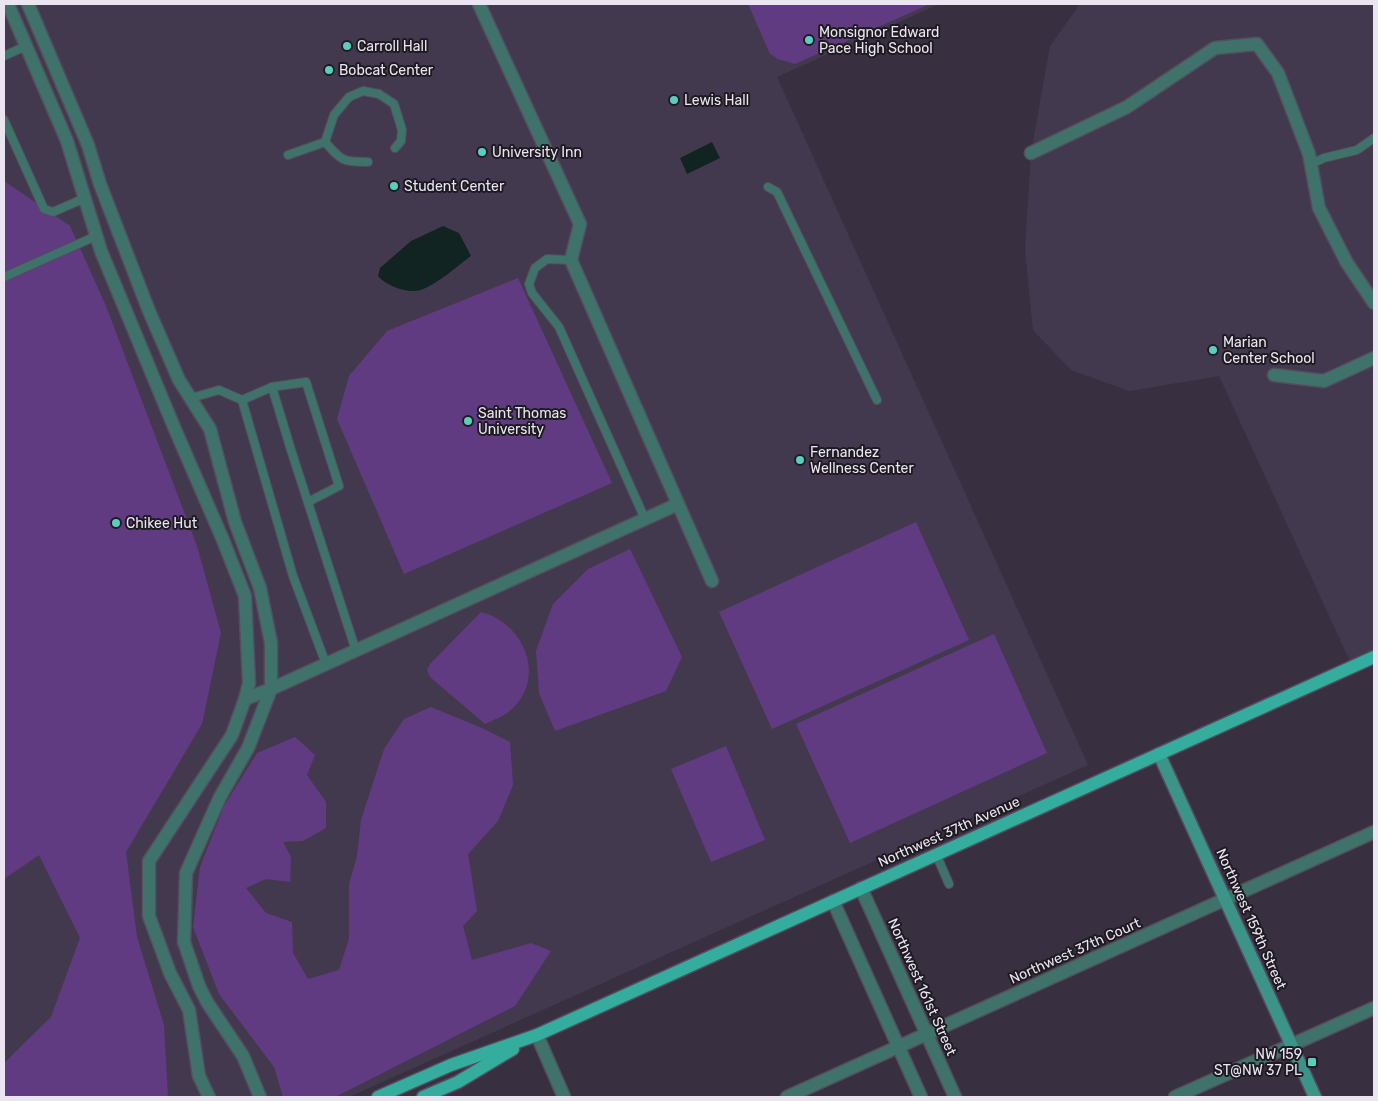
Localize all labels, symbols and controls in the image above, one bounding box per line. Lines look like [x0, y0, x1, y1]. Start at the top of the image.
place label: Monsignor Edward Pace High School [819, 24, 939, 57]
marker: Monsignor Edward Pace High School [803, 34, 815, 46]
place label: Carroll Hall [357, 38, 427, 55]
marker: Carroll Hall [341, 40, 353, 52]
place label: Bobcat Center [339, 62, 434, 79]
marker: Bobcat Center [323, 64, 335, 76]
place label: Lewis Hall [684, 92, 749, 109]
marker: Lewis Hall [668, 94, 680, 106]
place label: University Inn [492, 144, 582, 161]
marker: University Inn [476, 146, 488, 158]
place label: Student Center [404, 178, 505, 195]
marker: Student Center [388, 180, 400, 192]
place label: Marian Center School [1223, 334, 1315, 367]
marker: Marian Center School [1207, 344, 1219, 356]
place label: Saint Thomas University [478, 405, 566, 438]
marker: Saint Thomas University [462, 415, 474, 427]
place label: Fernandez Wellness Center [810, 444, 914, 477]
marker: Fernandez Wellness Center [794, 454, 806, 466]
place label: Chikee Hut [126, 515, 198, 532]
marker: Chikee Hut [110, 517, 122, 529]
street label: Northwest 37th Avenue [875, 793, 1023, 871]
street label: Northwest 159th Street [1212, 846, 1290, 993]
street label: Northwest 37th Court [1007, 914, 1144, 988]
street label: Northwest 161st Street [884, 916, 960, 1059]
place label: NW 159 ST@NW 37 PL [1214, 1046, 1302, 1079]
marker: NW 159 ST@NW 37 PL [1306, 1056, 1318, 1068]

